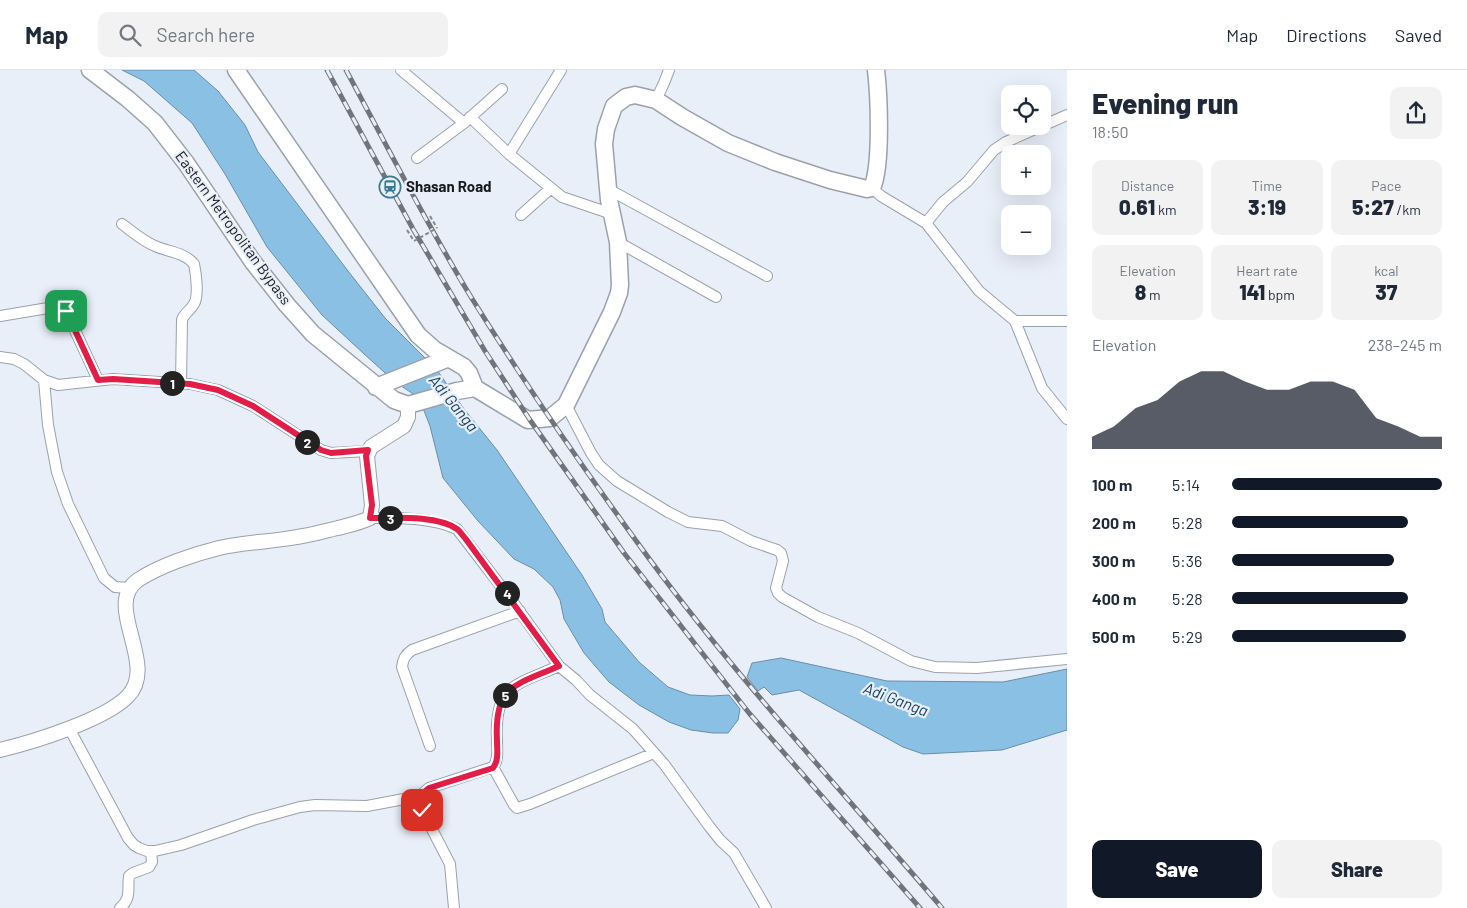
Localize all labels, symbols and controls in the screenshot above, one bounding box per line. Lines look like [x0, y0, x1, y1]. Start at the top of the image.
search box [98, 12, 448, 57]
text: Map [25, 20, 68, 49]
icon: search [116, 21, 144, 49]
text: Search here [156, 23, 255, 46]
text: Map [1226, 24, 1258, 46]
text: Directions [1286, 24, 1367, 46]
text: Saved [1395, 24, 1442, 46]
map controls [1001, 85, 1051, 255]
button: locate [1001, 85, 1051, 135]
text: Evening run [1092, 86, 1238, 120]
button: share [1390, 87, 1442, 139]
text: 18:50 [1092, 122, 1129, 141]
button: + [1001, 145, 1051, 195]
street label: Eastern Metropolitan Bypass [172, 147, 296, 308]
station icon: Shasan Road [378, 175, 402, 199]
place label: Shasan Road [406, 177, 492, 195]
text: Distance [1121, 177, 1174, 194]
text: Time [1252, 177, 1282, 194]
text: Pace [1371, 177, 1401, 194]
text: 0.61 [1119, 194, 1155, 219]
text: 3:19 [1248, 194, 1286, 219]
text: 5:27 [1352, 194, 1394, 219]
text: km [1155, 201, 1177, 218]
text: /km [1394, 201, 1421, 218]
button: − [1001, 205, 1051, 255]
text: Elevation [1119, 262, 1176, 279]
text: Heart rate [1236, 262, 1298, 279]
text: kcal [1374, 262, 1399, 279]
text: 8 [1135, 279, 1146, 304]
text: 141 [1239, 279, 1265, 304]
text: 37 [1375, 279, 1397, 304]
text: m [1146, 286, 1161, 303]
text: bpm [1265, 286, 1295, 303]
pin [45, 290, 87, 332]
icon: arrive [52, 297, 80, 325]
text: Elevation [1092, 335, 1156, 354]
text: 238–245 m [1368, 335, 1442, 354]
pin: 1 [160, 370, 184, 396]
water label: Adi Ganga [426, 370, 483, 435]
text: 1 [170, 375, 175, 392]
pin: 2 [294, 430, 320, 454]
text: 2 [304, 434, 311, 451]
text: 100 m [1092, 475, 1132, 494]
text: 5:14 [1172, 475, 1200, 494]
pin: 3 [378, 506, 402, 530]
text: 3 [387, 510, 394, 527]
text: 200 m [1092, 513, 1136, 532]
text: 5:28 [1172, 513, 1203, 532]
text: 300 m [1092, 551, 1135, 570]
text: 5:36 [1172, 551, 1202, 570]
pin: 4 [494, 580, 520, 606]
text: 4 [503, 585, 512, 602]
text: 400 m [1092, 589, 1136, 608]
text: 5:28 [1172, 589, 1203, 608]
text: 500 m [1092, 627, 1135, 646]
text: 5:29 [1172, 627, 1203, 646]
water label: Adi Ganga [861, 678, 931, 720]
pin: 5 [492, 682, 518, 708]
text: 5 [502, 687, 509, 704]
pin [401, 789, 443, 831]
icon: check [408, 796, 436, 824]
button: Save [1092, 840, 1262, 898]
button: Share [1272, 840, 1442, 898]

